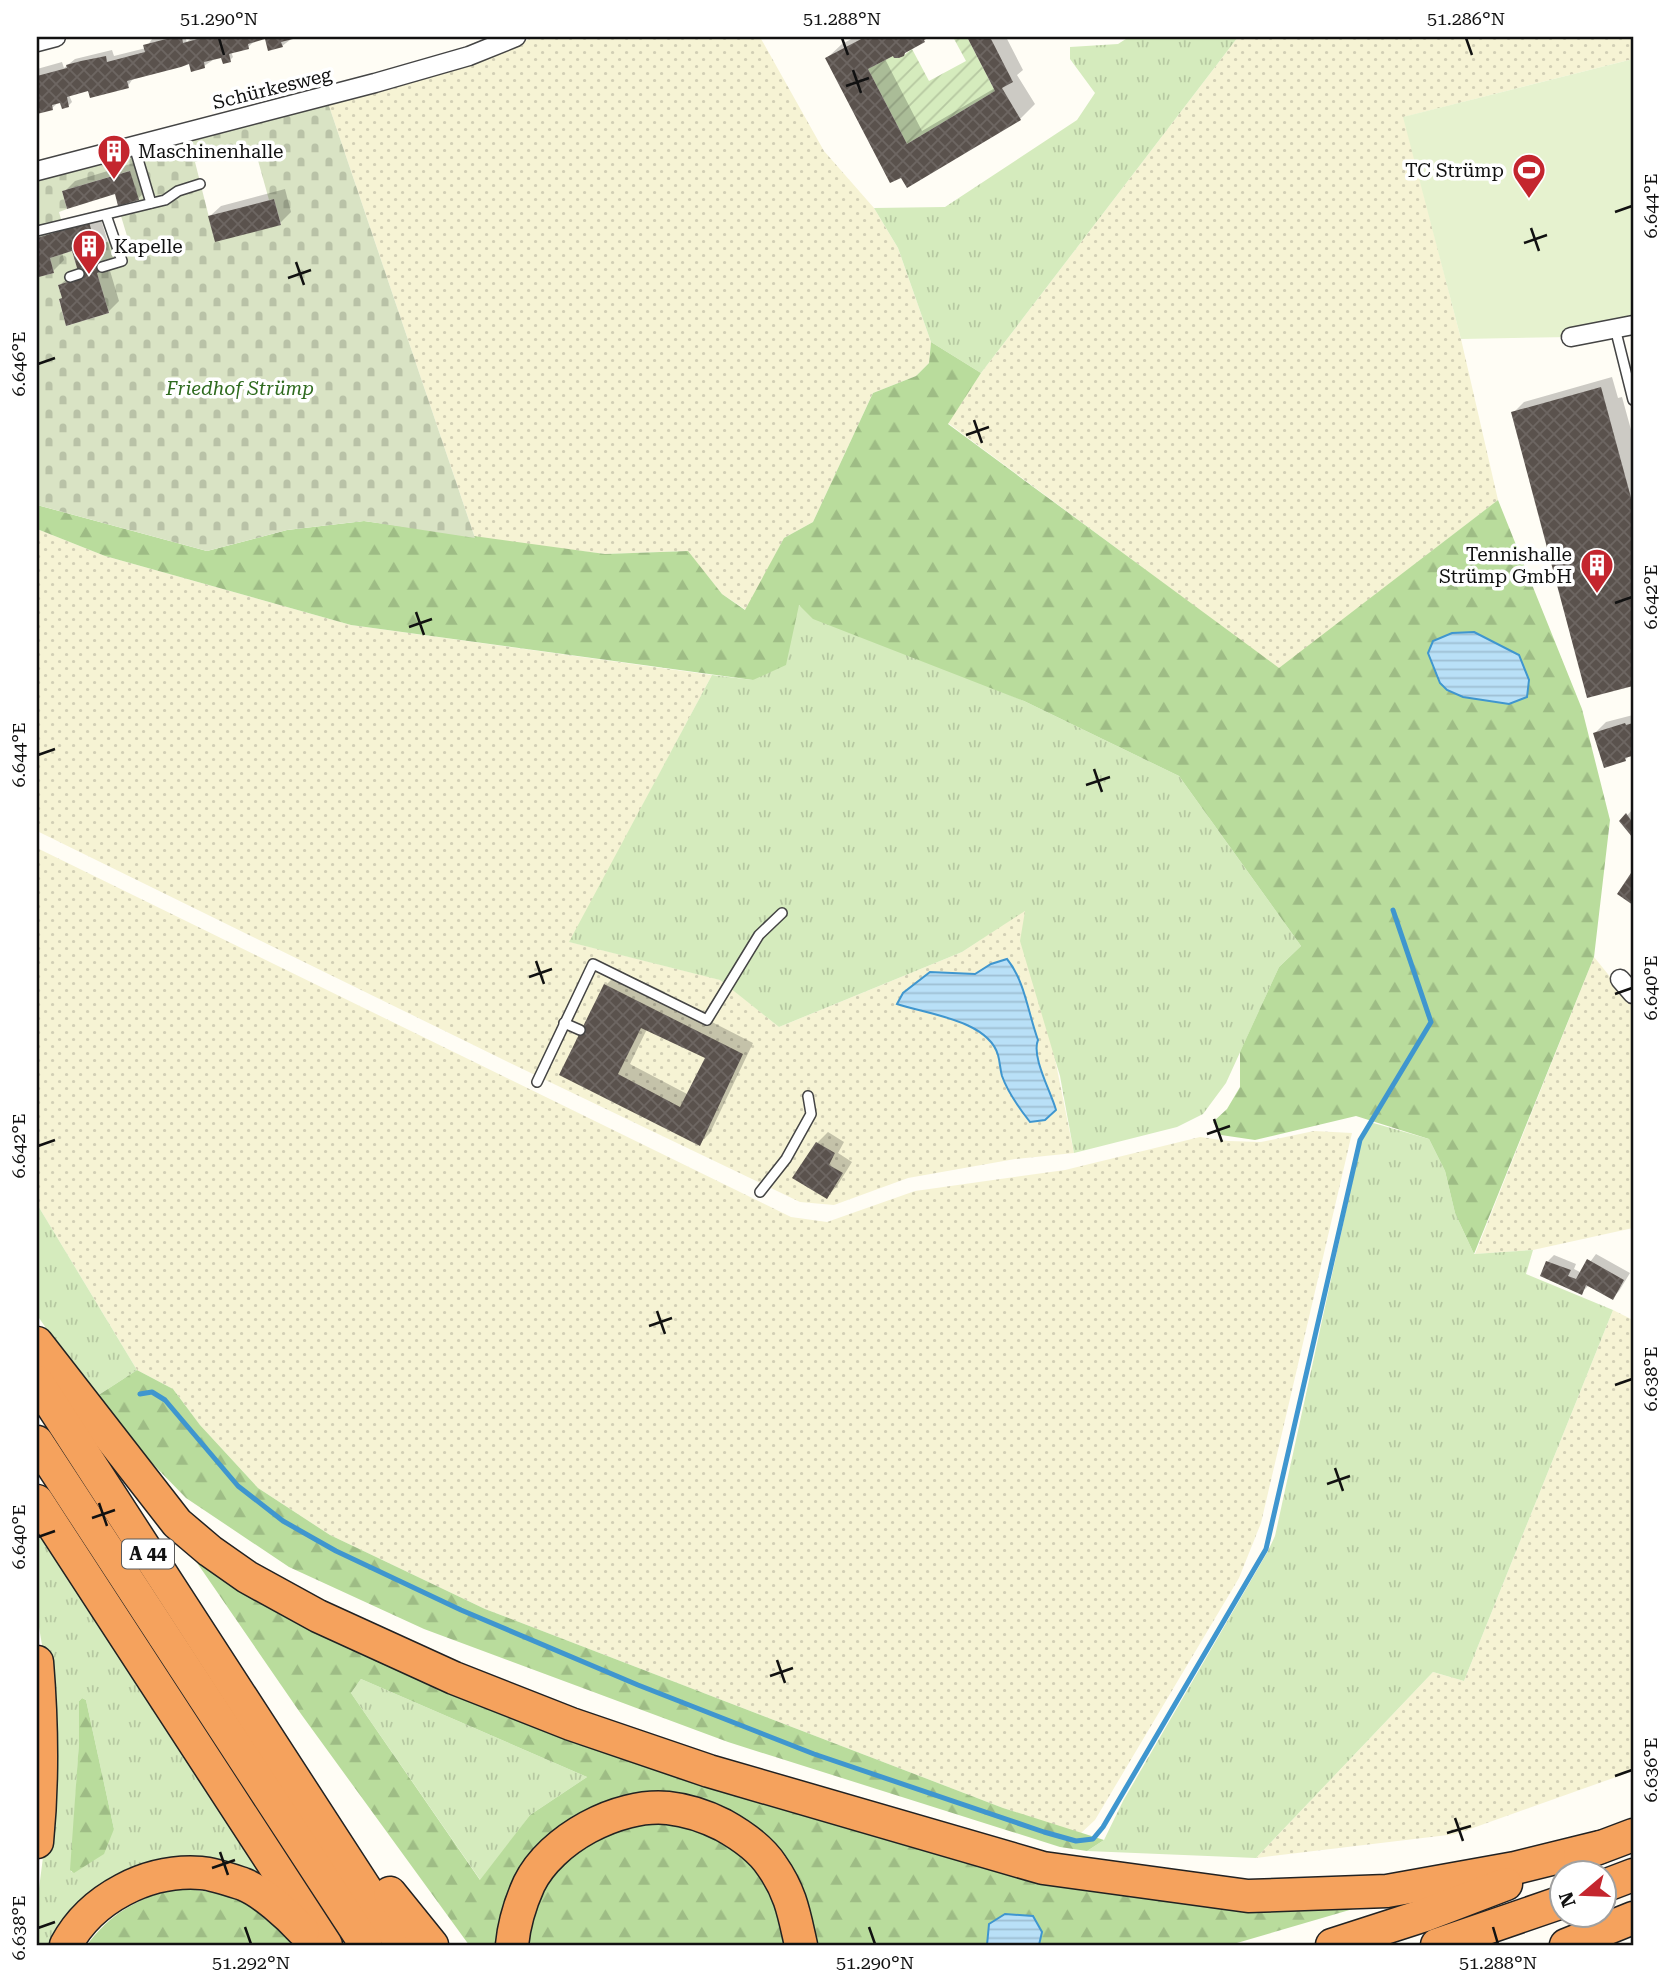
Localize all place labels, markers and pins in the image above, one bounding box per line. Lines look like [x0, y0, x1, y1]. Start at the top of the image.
building icon: Maschinenhalle [95, 132, 133, 181]
place label: Maschinenhalle [138, 140, 284, 163]
sports icon: TC Strümp [1510, 151, 1548, 200]
place label: TC Strümp [1405, 159, 1504, 182]
building icon: Kapelle [70, 227, 108, 276]
place label: Kapelle [114, 235, 183, 258]
place label: Tennishalle Strümp GmbH [1439, 543, 1572, 588]
building icon: Tennishalle Strümp GmbH [1578, 546, 1616, 595]

